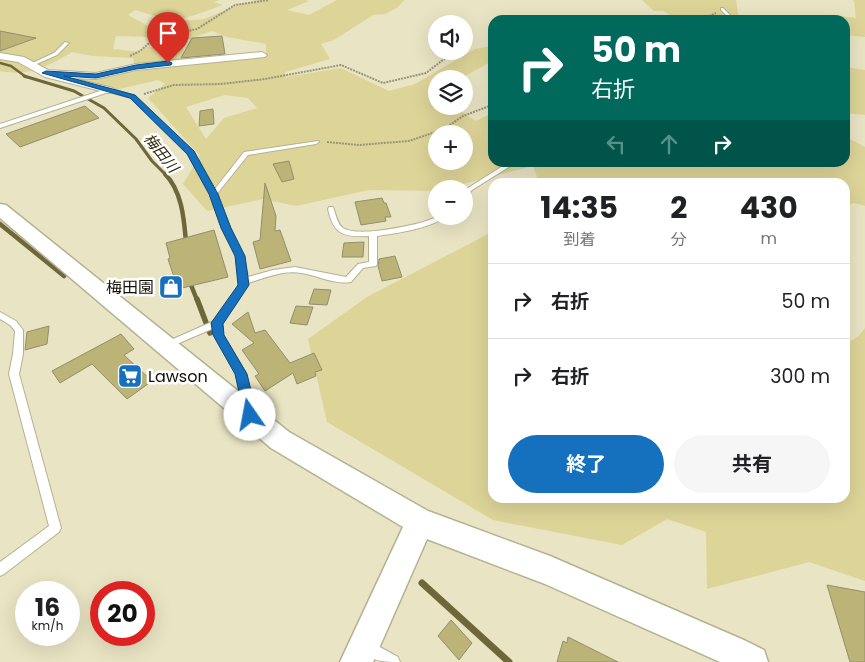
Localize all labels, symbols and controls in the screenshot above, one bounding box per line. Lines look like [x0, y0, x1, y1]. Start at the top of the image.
pin [147, 12, 189, 63]
map controls [428, 15, 473, 225]
button: sound [428, 15, 473, 60]
icon: arrive [154, 19, 182, 47]
text: 50 m [591, 25, 681, 74]
icon: right [508, 35, 573, 100]
button: layers [428, 70, 473, 115]
text: 右折 [591, 74, 635, 105]
button: + [428, 125, 473, 170]
water label: 梅田川 [139, 129, 185, 178]
icon: left [602, 130, 630, 158]
icon: ahead [655, 130, 683, 158]
icon: right [708, 130, 736, 158]
button: − [428, 180, 473, 225]
text: 14:35 [540, 186, 618, 229]
text: 2 [670, 186, 687, 229]
text: 430 [740, 186, 798, 229]
text: m [760, 227, 777, 250]
text: 到着 [563, 228, 595, 251]
text: 分 [671, 228, 687, 251]
shop icon: 梅田園 [158, 274, 184, 300]
place label: 梅田園 [106, 276, 154, 299]
icon: right [508, 287, 536, 315]
text: 右折 [551, 288, 589, 315]
text: 50 m [781, 288, 830, 315]
icon: right [508, 362, 536, 390]
supermarket icon: Lawson [117, 363, 143, 389]
text: 右折 [551, 363, 589, 390]
text: 300 m [770, 363, 830, 390]
place label: Lawson [148, 365, 208, 388]
position arrow [223, 388, 275, 440]
button: 終了 [508, 435, 664, 493]
button: 共有 [674, 435, 830, 493]
speed limit sign: 20 [90, 581, 155, 646]
text: 16 [35, 590, 60, 625]
text: km/h [32, 617, 63, 634]

